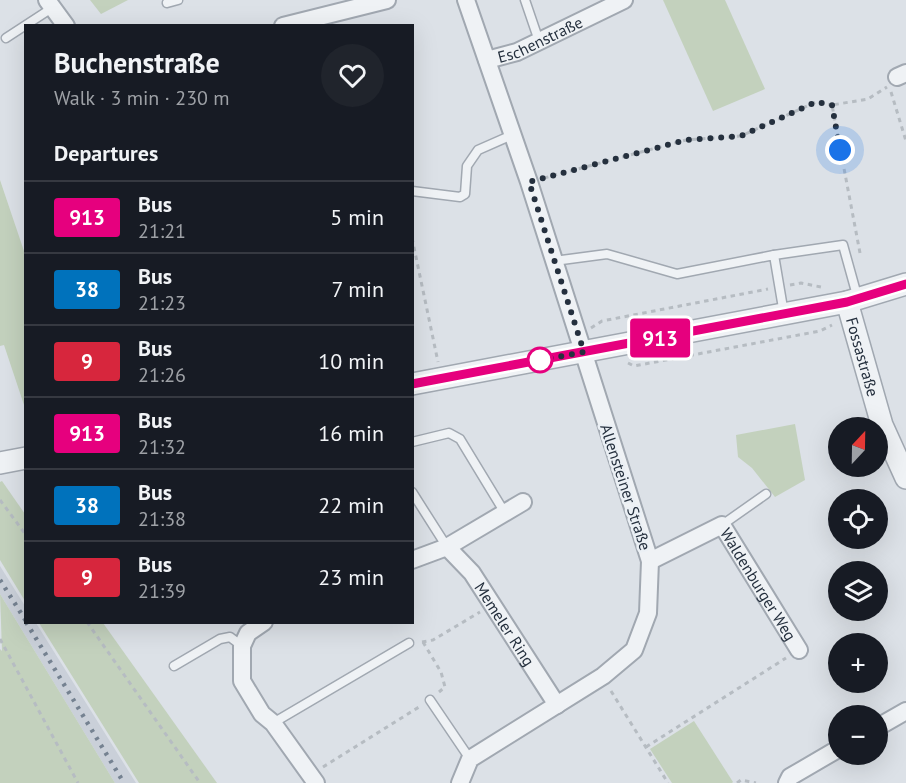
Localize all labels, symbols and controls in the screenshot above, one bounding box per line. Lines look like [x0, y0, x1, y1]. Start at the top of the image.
street label: Eschenstraße [495, 12, 586, 67]
text: Buchenstraße [54, 44, 220, 81]
button: heart [321, 44, 384, 107]
text: Walk · 3 min · 230 m [54, 85, 230, 111]
your location [825, 135, 855, 165]
text: Departures [54, 139, 158, 167]
text: Bus [138, 190, 172, 218]
text: 5 min [330, 203, 384, 231]
text: 913 [69, 204, 105, 231]
text: 21:21 [138, 218, 186, 244]
text: Bus [138, 262, 172, 290]
text: 7 min [332, 275, 384, 303]
text: 38 [75, 276, 99, 303]
text: 21:23 [138, 290, 186, 316]
street label: Fossastraße [842, 315, 883, 399]
line badge: 913 [626, 318, 694, 358]
text: 913 [642, 325, 678, 352]
text: Bus [138, 334, 172, 362]
text: 10 min [318, 347, 384, 375]
unlabelled marker [527, 347, 553, 373]
text: 9 [81, 348, 93, 375]
text: 21:26 [138, 362, 186, 388]
text: Bus [138, 406, 172, 434]
north arrow [828, 417, 888, 477]
map controls [828, 417, 888, 765]
text: 16 min [318, 419, 384, 447]
text: 913 [69, 420, 105, 447]
street label: Allensteiner Straße [596, 421, 656, 553]
text: 21:32 [138, 434, 186, 460]
text: Bus [138, 478, 172, 506]
button: locate [828, 489, 888, 549]
text: 22 min [318, 491, 384, 519]
text: 38 [75, 492, 99, 519]
text: 21:38 [138, 506, 186, 532]
street label: Waldenburger Weg [716, 524, 801, 644]
text: Bus [138, 550, 172, 578]
button: layers [828, 561, 888, 621]
text: 23 min [318, 563, 384, 591]
text: 9 [81, 564, 93, 591]
text: 21:39 [138, 578, 186, 604]
street label: Memeler Ring [470, 578, 539, 670]
button: + [828, 633, 888, 693]
button: − [828, 705, 888, 765]

